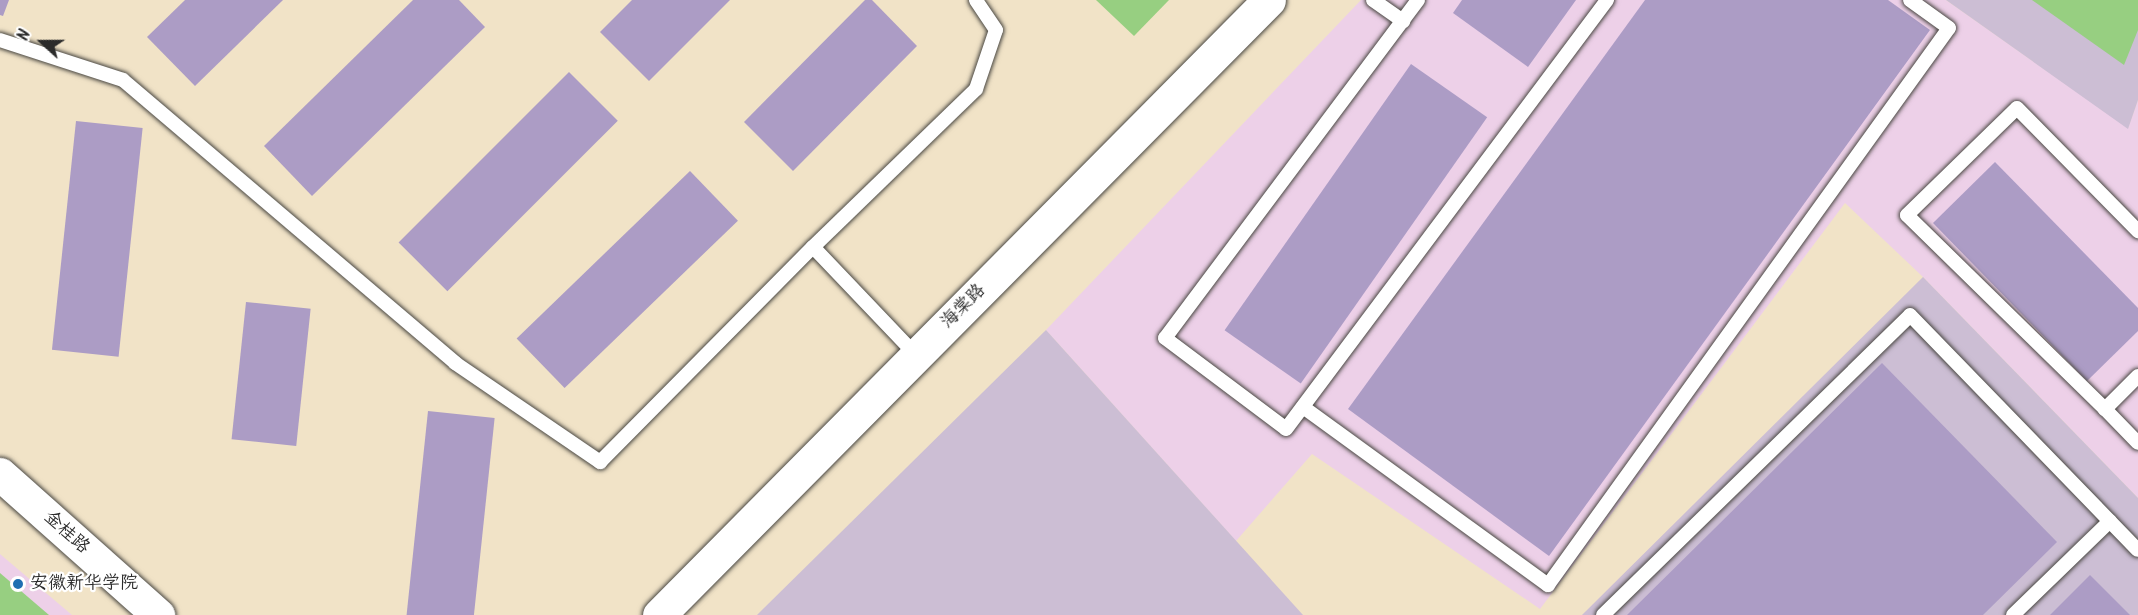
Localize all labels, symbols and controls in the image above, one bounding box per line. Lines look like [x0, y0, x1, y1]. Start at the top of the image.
north arrow [12, 12, 72, 72]
text: N [11, 26, 38, 45]
street label: 海棠路 [937, 280, 991, 334]
street label: 金桂路 [39, 507, 93, 559]
place label: 安徽新华学院 [30, 573, 138, 595]
marker: 安徽新华学院 [11, 577, 25, 591]

